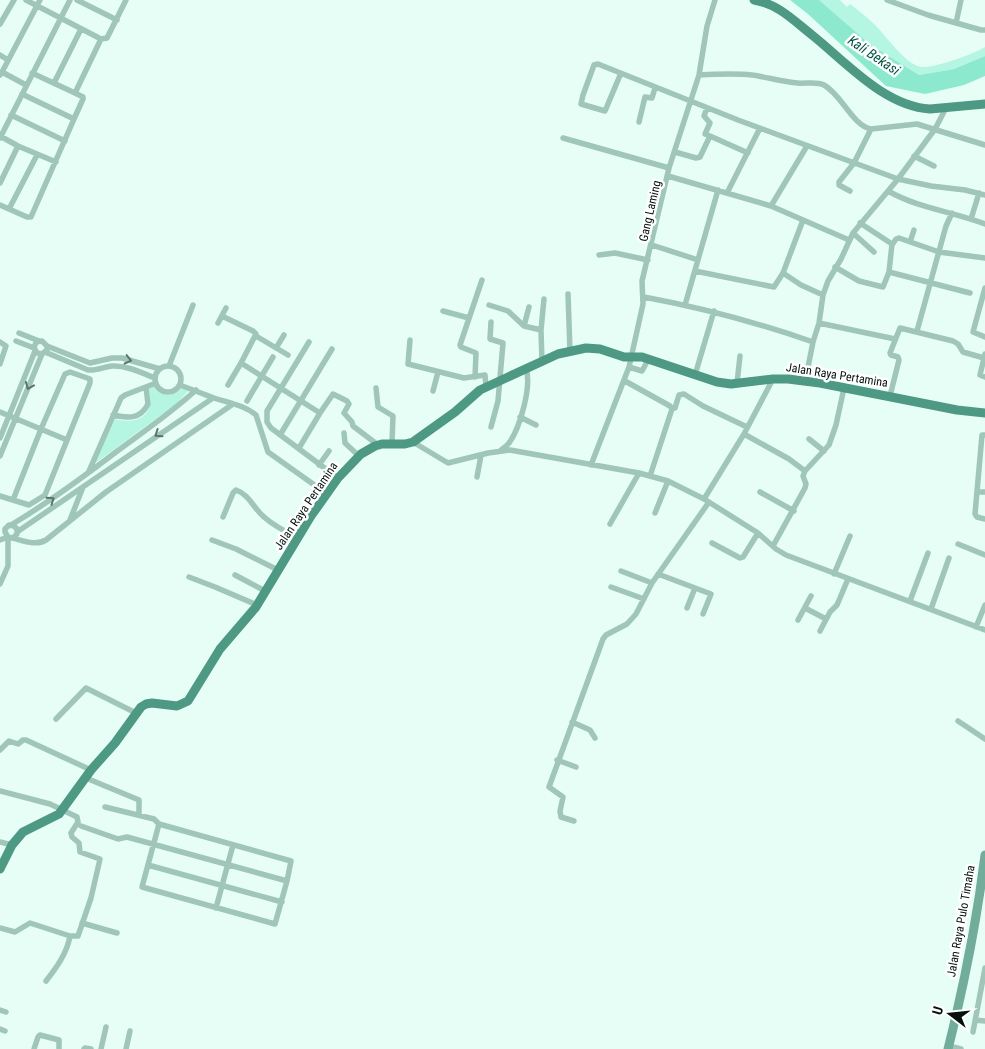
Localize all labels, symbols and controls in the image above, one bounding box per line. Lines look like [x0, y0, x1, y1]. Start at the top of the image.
water label: Kali Bekasi [845, 32, 904, 79]
street label: Gang Laming [636, 179, 664, 243]
one-way arrow [123, 354, 132, 365]
street label: Jalan Raya Pertamina [785, 360, 889, 390]
one-way arrow [25, 381, 35, 390]
one-way arrow [154, 428, 164, 437]
street label: Jalan Raya Pertamina [271, 459, 341, 553]
one-way arrow [45, 498, 54, 506]
street label: Jalan Raya Pulo Timaha [944, 864, 978, 978]
north arrow [925, 989, 975, 1039]
text: U [929, 1004, 946, 1016]

